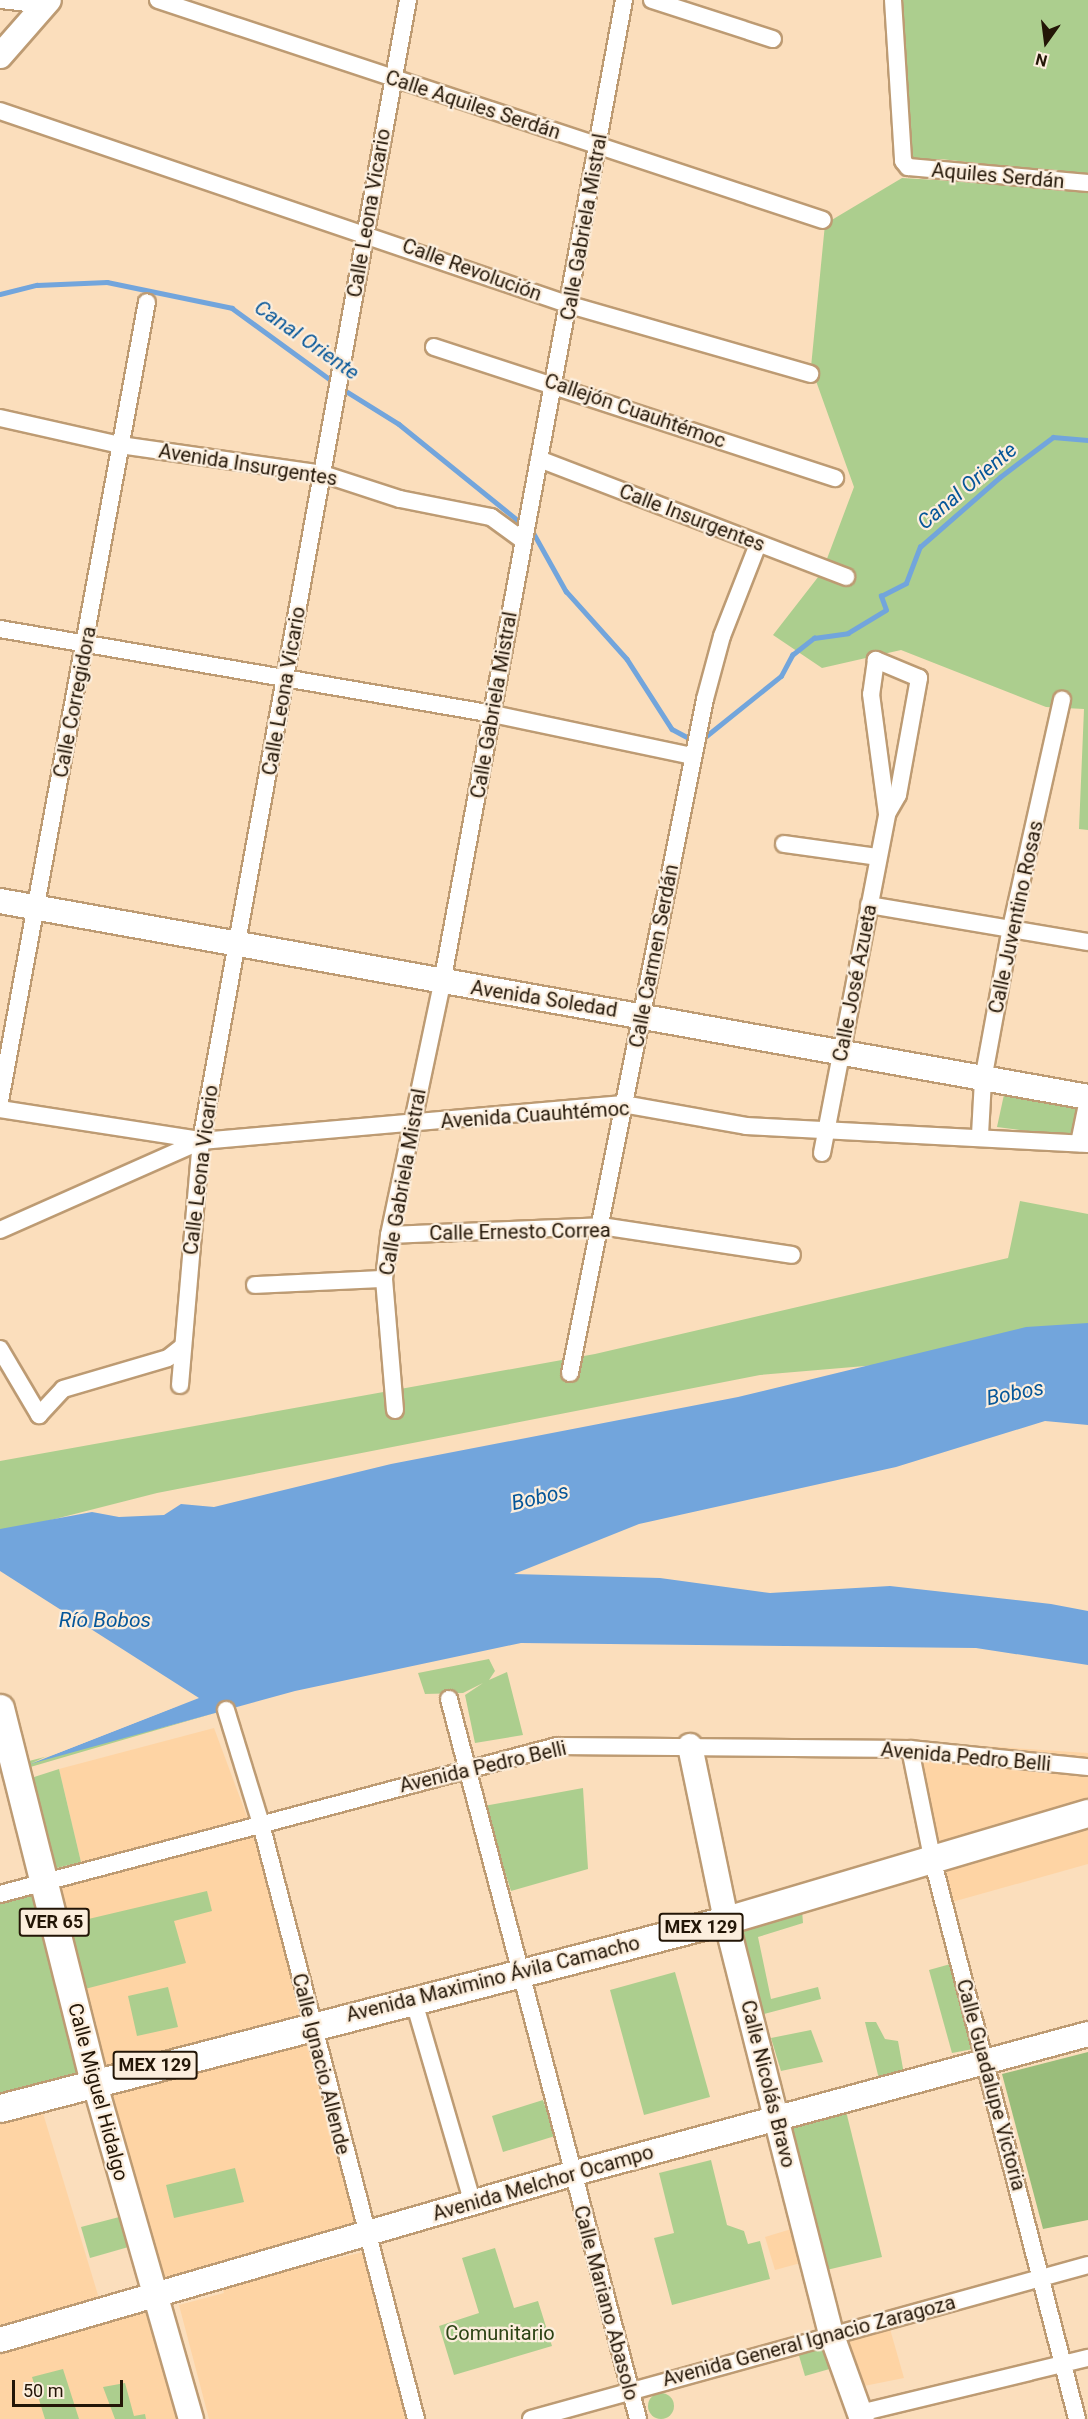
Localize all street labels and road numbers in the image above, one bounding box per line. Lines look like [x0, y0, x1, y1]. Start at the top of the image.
street label: Calle Aquiles Serdán [382, 65, 564, 145]
street label: Calle Leona Vicario [342, 127, 396, 299]
street label: Calle Gabriela Mistral [556, 132, 612, 322]
street label: Aquiles Serdán [931, 158, 1065, 194]
street label: Calle Revolución [399, 234, 545, 306]
street label: Callejón Cuauhtémoc [541, 369, 729, 453]
street label: Avenida Insurgentes [157, 439, 339, 491]
street label: Calle Insurgentes [616, 479, 768, 557]
street label: Calle Leona Vicario [257, 605, 311, 777]
street label: Calle Gabriela Mistral [466, 610, 522, 800]
street label: Calle Corregidora [49, 624, 101, 780]
street label: Calle Juventino Rosas [984, 818, 1048, 1016]
street label: Calle Carmen Serdán [624, 862, 684, 1050]
street label: Calle José Azueta [828, 902, 882, 1064]
street label: Avenida Soledad [469, 976, 619, 1022]
street label: Calle Leona Vicario [179, 1084, 223, 1256]
street label: Calle Gabriela Mistral [375, 1087, 431, 1277]
street label: Avenida Cuauhtémoc [440, 1096, 630, 1134]
street label: Calle Ernesto Correa [429, 1218, 611, 1246]
street label: Avenida Pedro Belli [397, 1736, 569, 1798]
street label: Avenida Pedro Belli [880, 1738, 1052, 1776]
road number: VER 65 [18, 1907, 90, 1937]
road number: MEX 129 [658, 1912, 744, 1942]
street label: Avenida Maximino Ávila Camacho [344, 1931, 642, 2027]
street label: Calle Ignacio Allende [287, 1971, 355, 2157]
street label: Calle Guadalupe Victoria [951, 1977, 1031, 2193]
street label: Calle Nicolás Bravo [736, 1998, 800, 2170]
street label: Calle Miguel Hidalgo [63, 2001, 133, 2183]
road number: MEX 129 [112, 2050, 198, 2080]
street label: Avenida Melchor Ocampo [430, 2140, 656, 2226]
street label: Calle Mariano Abasolo [568, 2203, 644, 2403]
street label: Avenida General Ignacio Zaragoza [660, 2290, 958, 2392]

